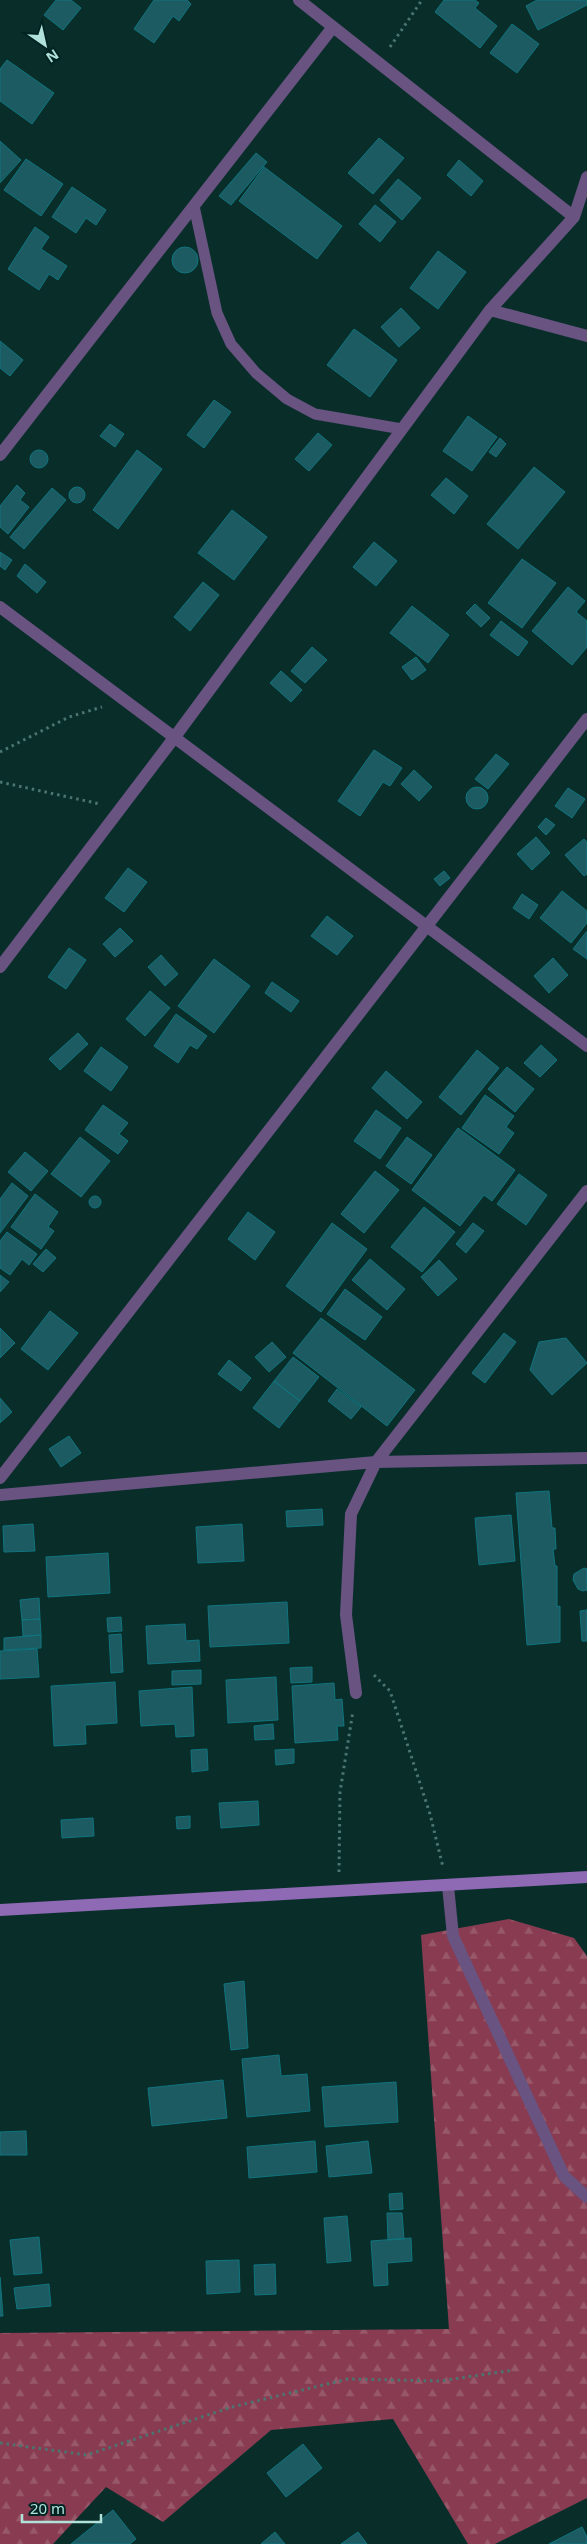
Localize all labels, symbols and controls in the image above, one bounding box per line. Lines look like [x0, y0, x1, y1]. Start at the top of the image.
north arrow [20, 20, 70, 70]
text: N [43, 45, 63, 67]
scale bar [22, 2492, 101, 2524]
text: 20 m [30, 2498, 65, 2518]

